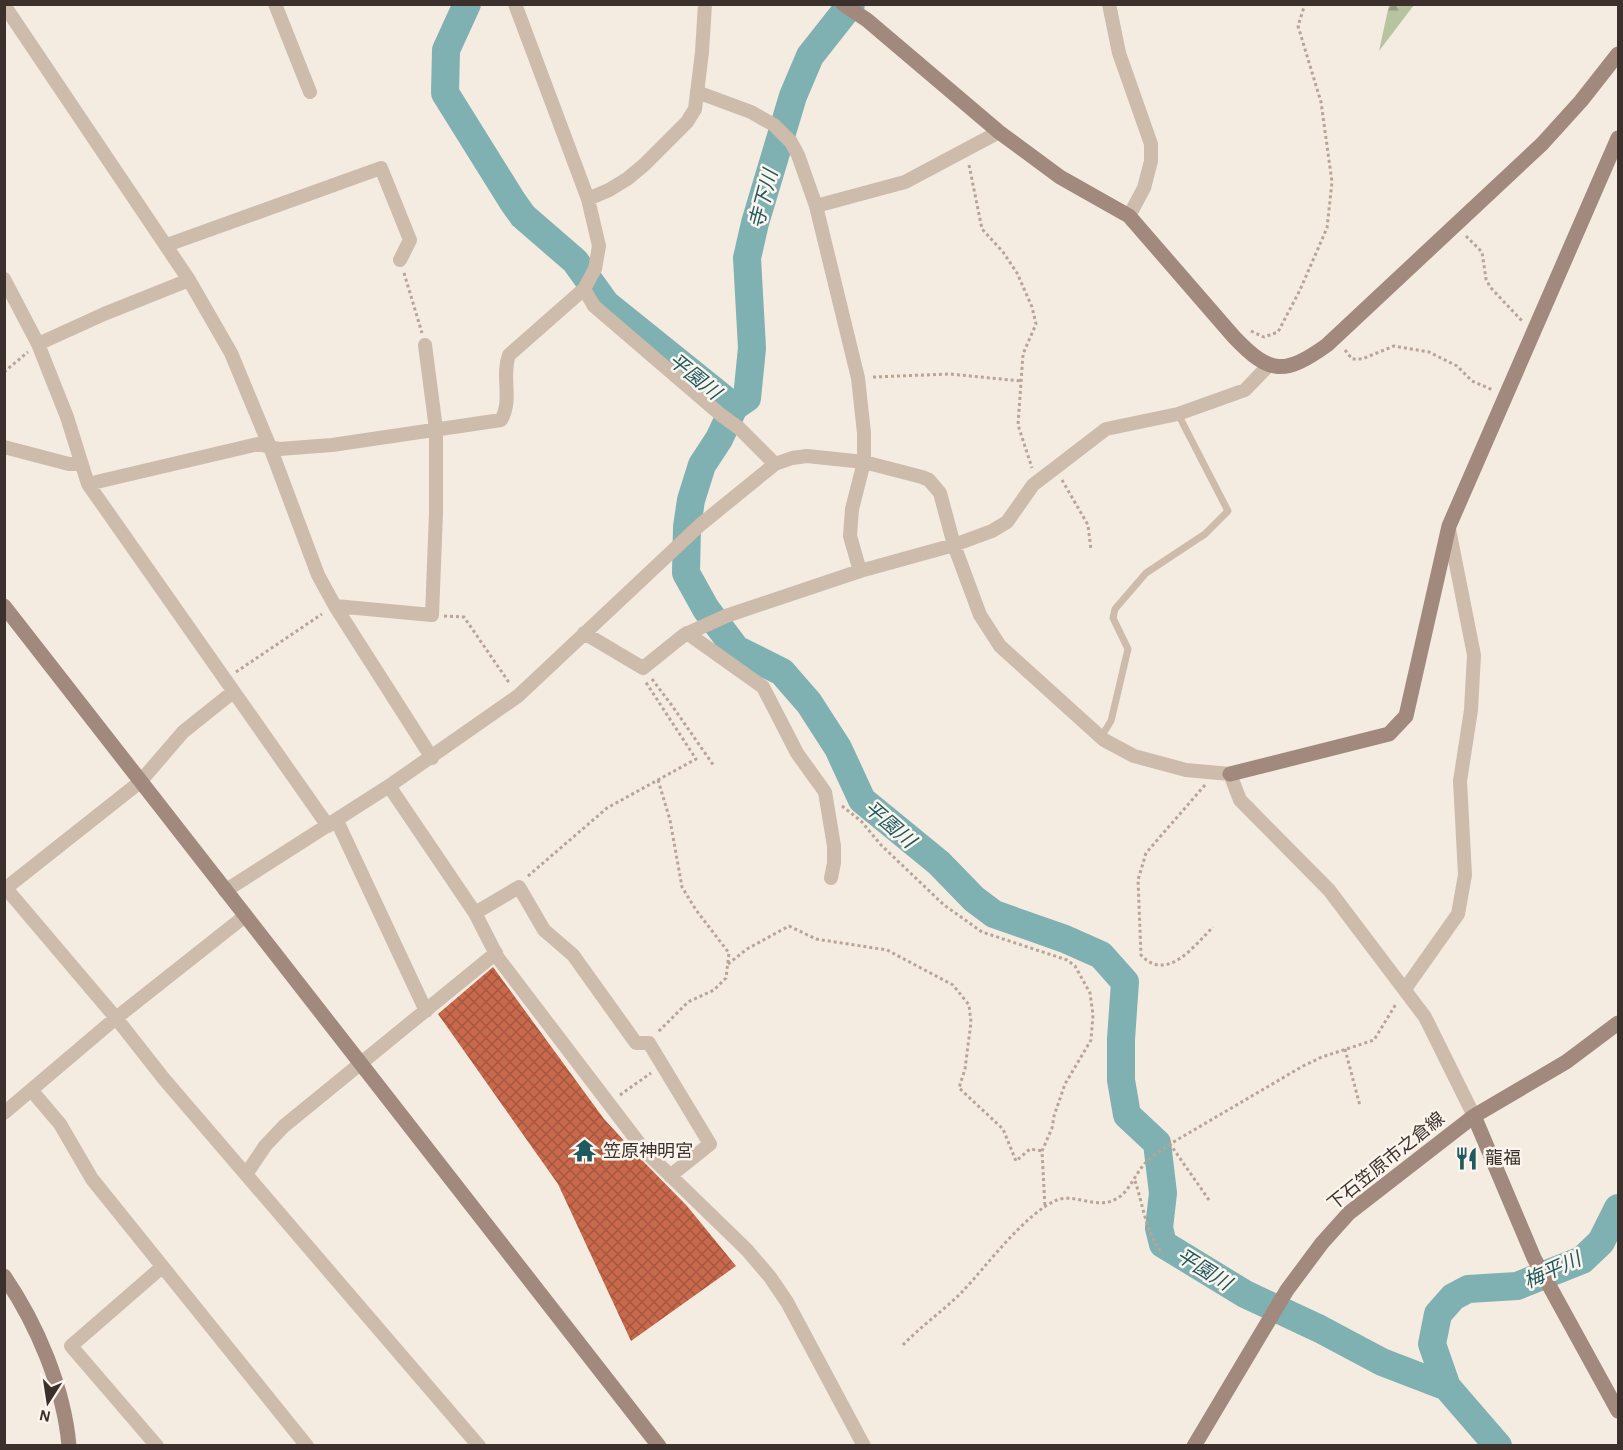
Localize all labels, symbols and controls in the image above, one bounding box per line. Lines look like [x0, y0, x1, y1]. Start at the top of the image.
water label: 寺下川 [746, 166, 782, 231]
water label: 平園川 [665, 350, 726, 405]
water label: 平園川 [860, 798, 920, 853]
street label: 下石笠原市之倉線 [1324, 1108, 1448, 1214]
temple icon: 笠原神明宮 [572, 1138, 598, 1164]
place label: 笠原神明宮 [603, 1141, 693, 1161]
restaurant icon: 龍福 [1454, 1145, 1480, 1171]
place label: 龍福 [1485, 1149, 1521, 1168]
water label: 平園川 [1173, 1245, 1236, 1295]
water label: 梅平川 [1521, 1248, 1586, 1292]
north arrow [18, 1372, 78, 1432]
text: N [38, 1407, 52, 1425]

